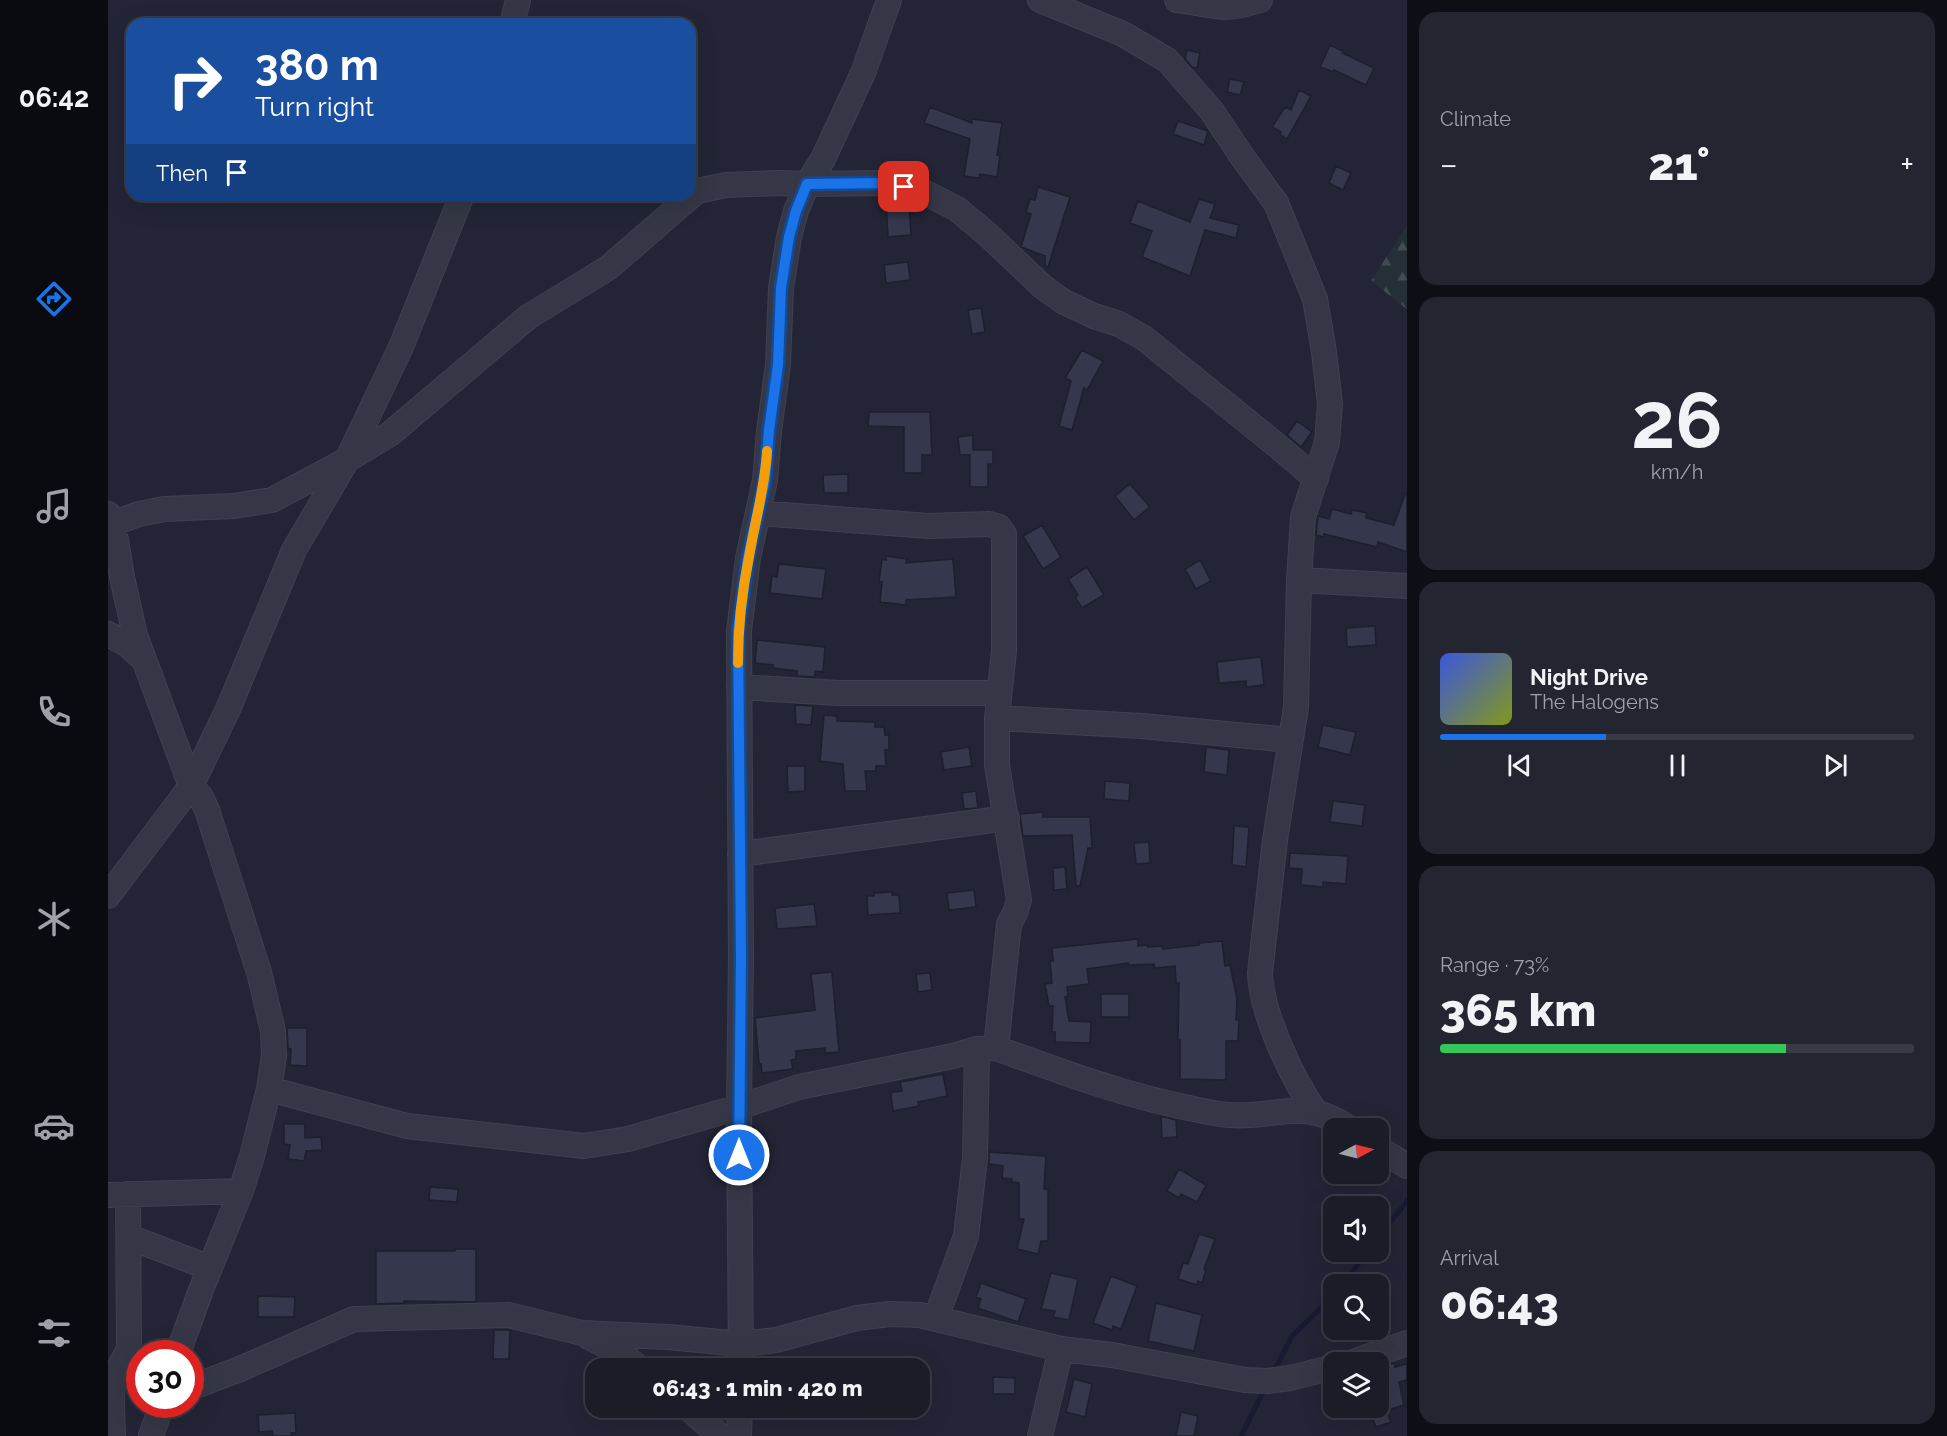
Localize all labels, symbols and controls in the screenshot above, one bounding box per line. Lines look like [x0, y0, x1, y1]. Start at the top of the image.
text: 380 m [255, 41, 379, 90]
icon: right [156, 42, 234, 120]
text: 06:42 [19, 82, 89, 113]
text: Turn right [255, 91, 374, 122]
text: Climate [1440, 107, 1511, 131]
text: 21° [1648, 138, 1710, 191]
text: − [1440, 145, 1458, 184]
text: + [1900, 145, 1914, 184]
icon: arrive [220, 156, 253, 189]
text: Then [156, 160, 208, 186]
pin [878, 161, 929, 212]
icon: arrive [887, 170, 920, 203]
icon: directions [33, 278, 75, 320]
text: 26 [1631, 375, 1723, 466]
text: km/h [1651, 460, 1703, 484]
icon: music [33, 485, 75, 527]
text: Night Drive [1530, 664, 1648, 690]
text: The Halogens [1530, 690, 1659, 714]
icon: phone [33, 691, 75, 733]
icon: previous [1503, 749, 1536, 782]
icon: pause [1661, 749, 1694, 782]
icon: next [1819, 749, 1852, 782]
icon: climate [33, 898, 75, 940]
text: Range · 73% [1440, 953, 1549, 977]
text: 365 km [1440, 984, 1596, 1037]
icon: car [33, 1105, 75, 1147]
north arrow [1323, 1118, 1389, 1184]
map controls [1323, 1118, 1389, 1418]
position arrow [707, 1123, 771, 1187]
button: sound [1323, 1196, 1389, 1262]
text: Arrival [1440, 1246, 1499, 1270]
button: search [1323, 1274, 1389, 1340]
text: 06:43 [1440, 1277, 1559, 1330]
icon: filters [33, 1312, 75, 1354]
speed limit sign: 30 [126, 1340, 204, 1418]
button: layers [1323, 1352, 1389, 1418]
text: 06:43 · 1 min · 420 m [652, 1375, 863, 1401]

